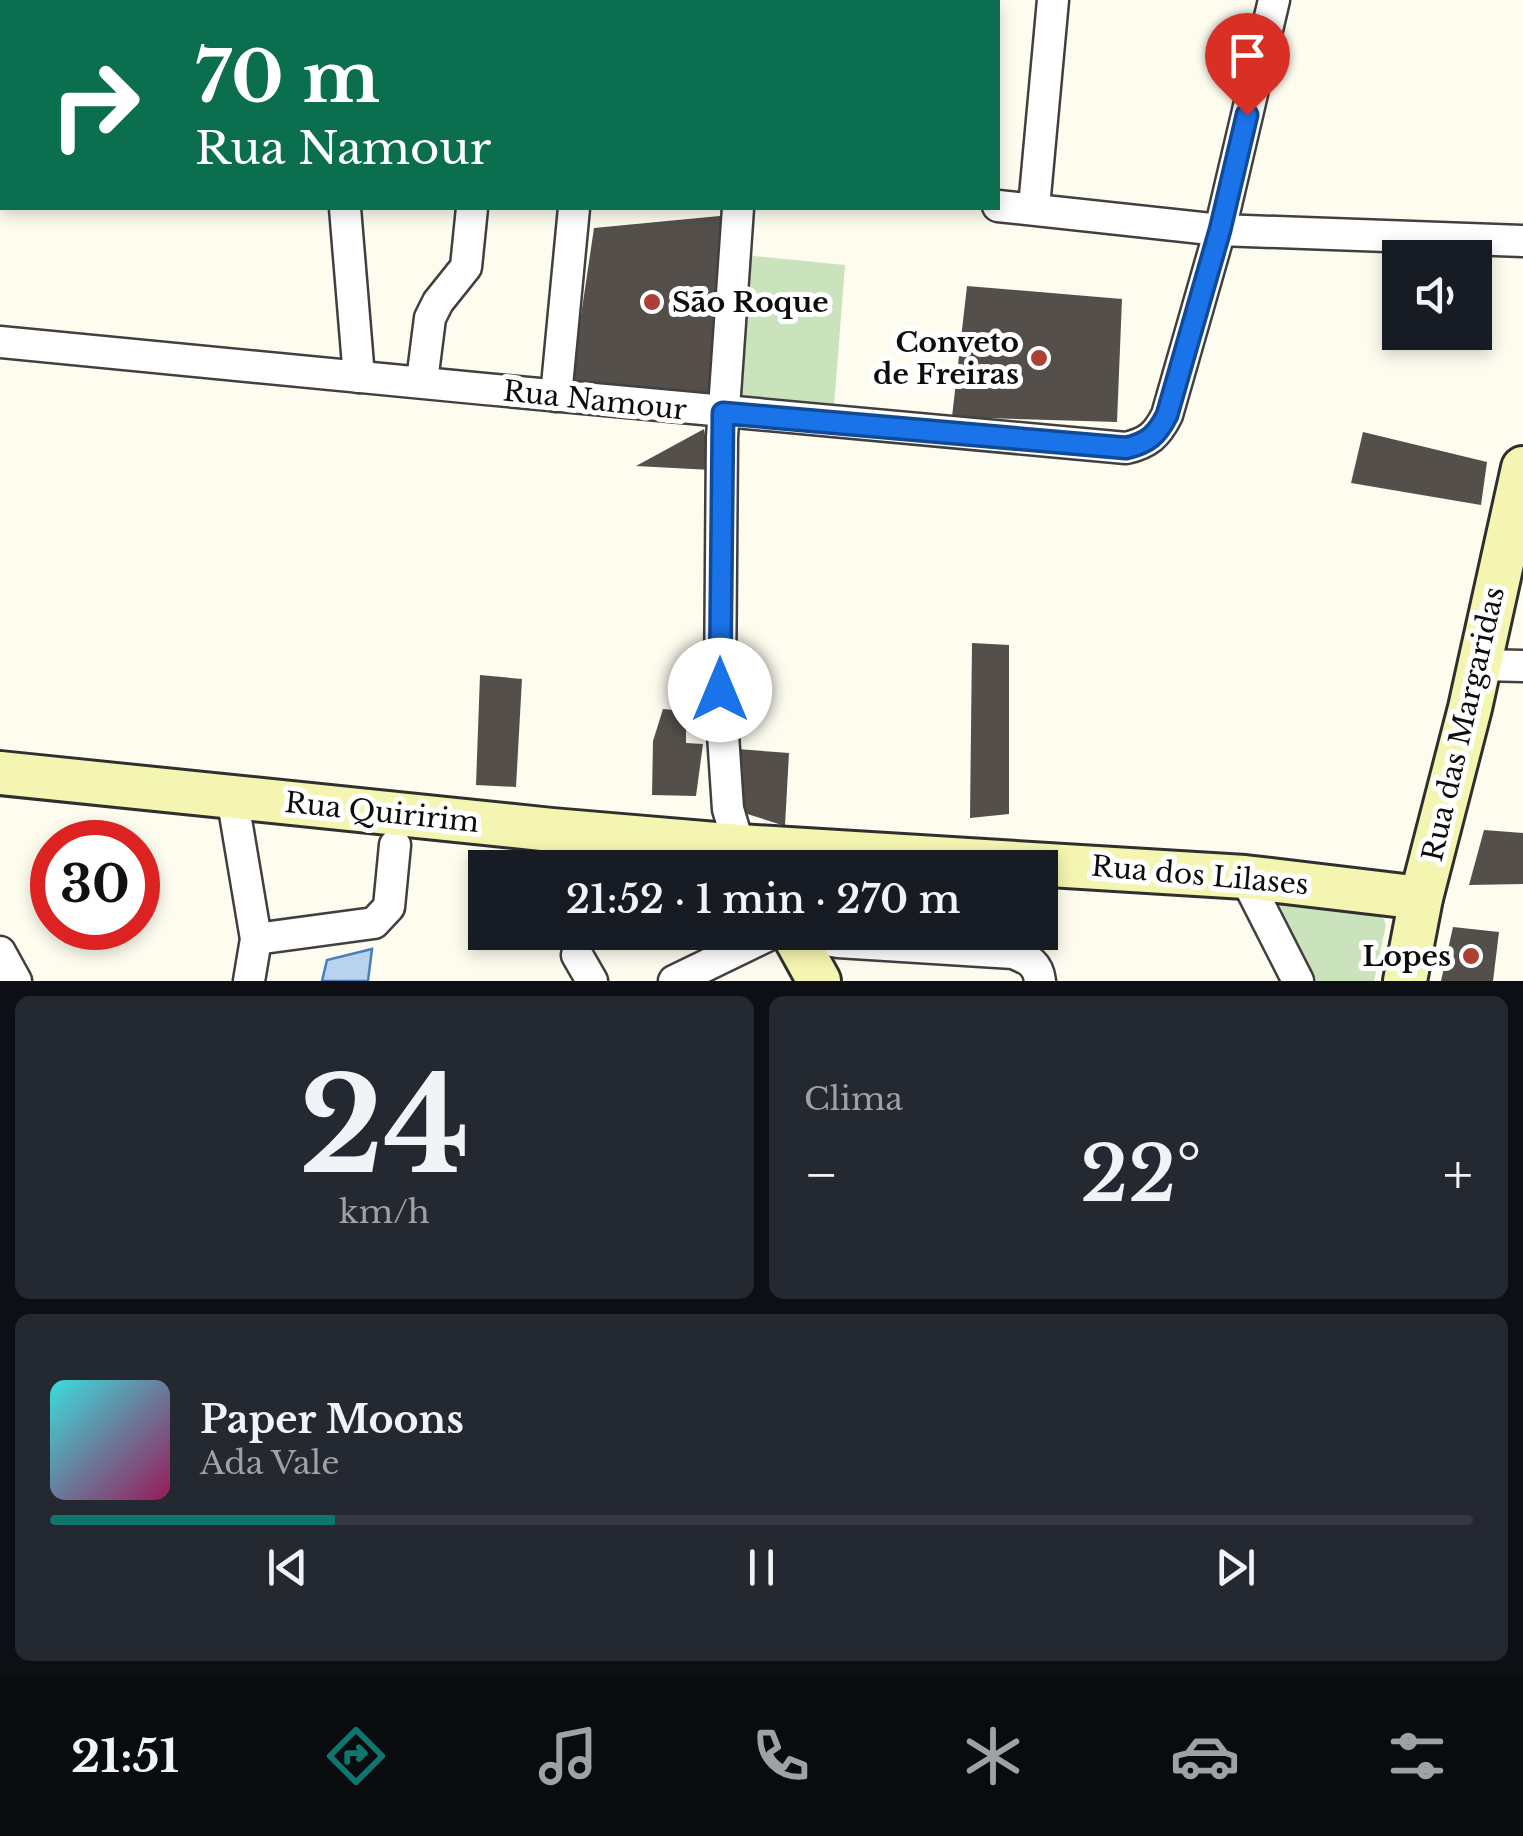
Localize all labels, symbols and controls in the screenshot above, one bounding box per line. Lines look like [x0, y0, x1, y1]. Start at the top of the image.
pin [1205, 13, 1290, 116]
icon: arrive [1220, 28, 1275, 83]
text: 70 m [195, 34, 380, 121]
icon: right [30, 40, 160, 170]
text: Rua Namour [195, 120, 491, 176]
map controls [1382, 240, 1492, 350]
button: sound [1382, 240, 1492, 350]
place label: São Roque [672, 285, 829, 320]
marker: São Roque [641, 291, 663, 313]
place label: Conveto de Freiras [873, 325, 1019, 392]
marker: Conveto de Freiras [1028, 347, 1050, 369]
street label: Rua Namour [501, 373, 689, 428]
street label: Rua das Margaridas [1415, 583, 1512, 865]
position arrow [668, 638, 772, 742]
street label: Rua Quiririm [283, 785, 481, 840]
speed limit sign: 30 [30, 820, 160, 950]
street label: Rua dos Lilases [1090, 849, 1310, 902]
text: 21:52 · 1 min · 270 m [566, 876, 960, 923]
place label: Lopes [1362, 939, 1451, 974]
marker: Lopes [1460, 945, 1482, 967]
text: 24 [299, 1046, 470, 1207]
text: Clima [804, 1079, 903, 1119]
text: 22° [1080, 1128, 1201, 1221]
text: − [804, 1141, 839, 1209]
text: + [1443, 1141, 1473, 1209]
text: km/h [339, 1192, 430, 1232]
text: Paper Moons [200, 1396, 464, 1443]
text: Ada Vale [200, 1443, 340, 1483]
icon: previous [260, 1540, 315, 1595]
icon: pause [734, 1540, 789, 1595]
icon: next [1208, 1540, 1263, 1595]
icon: directions [321, 1721, 391, 1791]
icon: music [533, 1721, 603, 1791]
icon: phone [746, 1721, 816, 1791]
icon: climate [958, 1721, 1028, 1791]
icon: car [1170, 1721, 1240, 1791]
icon: filters [1382, 1721, 1452, 1791]
text: 21:51 [71, 1728, 179, 1784]

